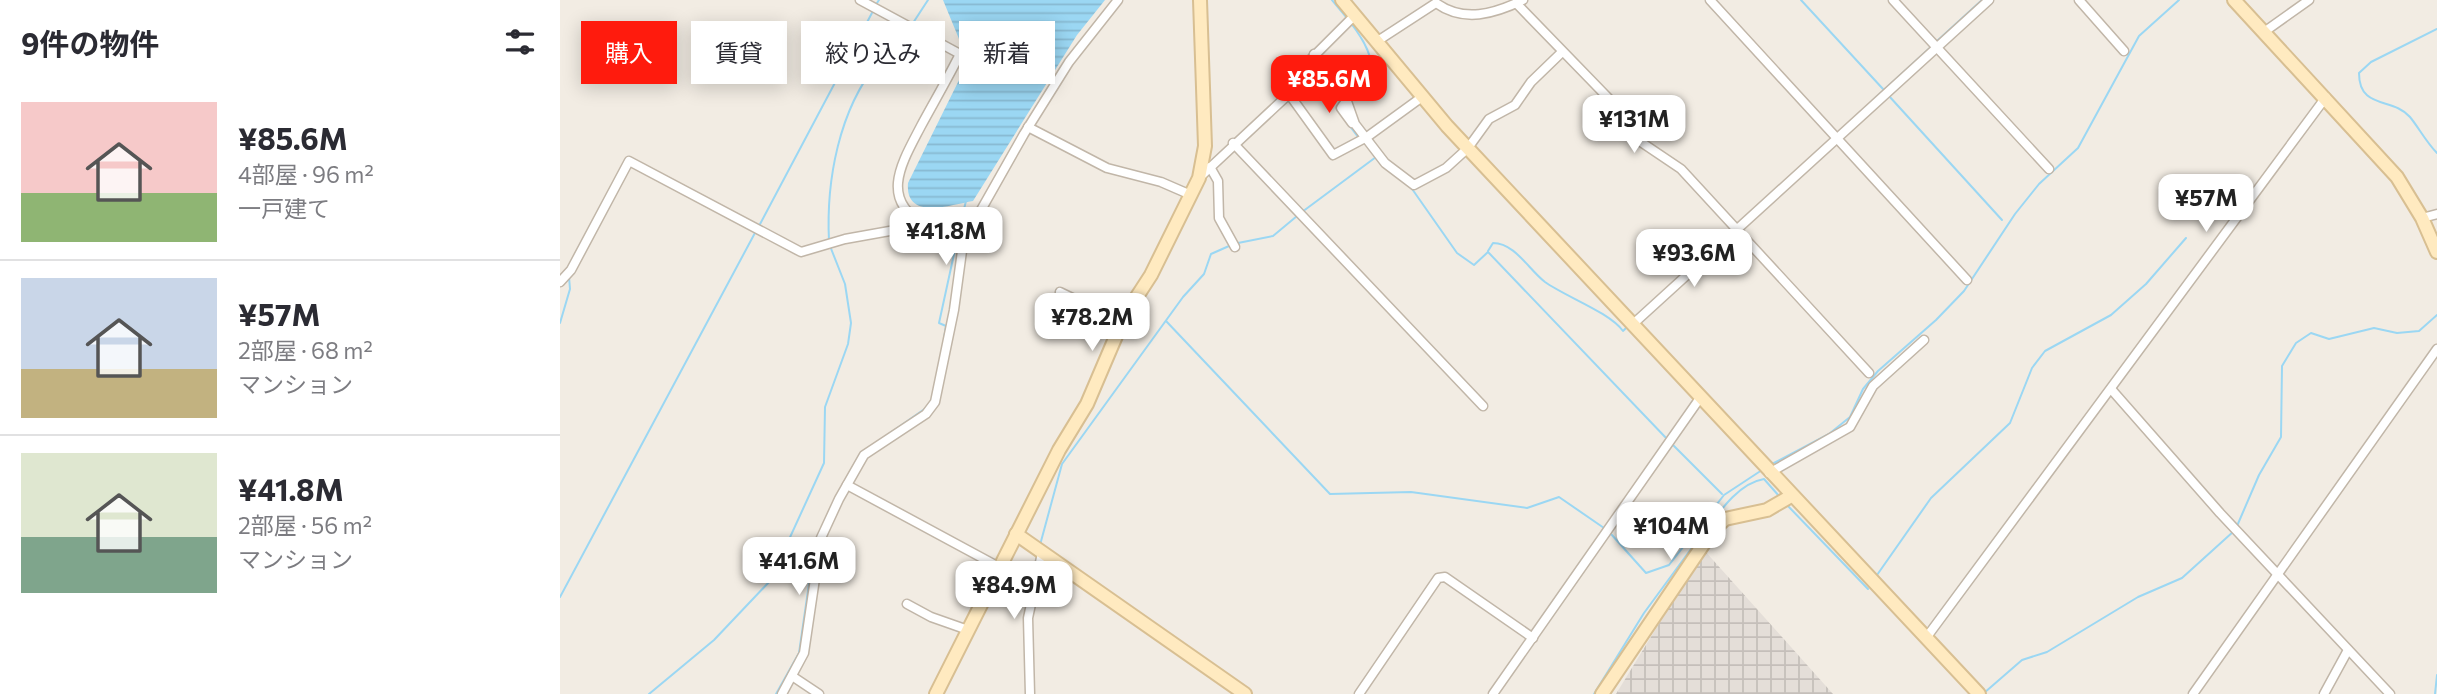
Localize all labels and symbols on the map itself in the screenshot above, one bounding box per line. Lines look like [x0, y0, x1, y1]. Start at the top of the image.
pin: ¥85.6M [1272, 55, 1386, 115]
pin: ¥131M [1585, 96, 1683, 155]
pin: ¥57M [2165, 174, 2247, 234]
pin: ¥41.8M [889, 208, 1003, 267]
pin: ¥93.6M [1637, 230, 1751, 289]
pin: ¥78.2M [1035, 294, 1149, 353]
pin: ¥104M [1622, 503, 1720, 562]
pin: ¥41.6M [742, 538, 856, 597]
pin: ¥84.9M [957, 562, 1071, 621]

